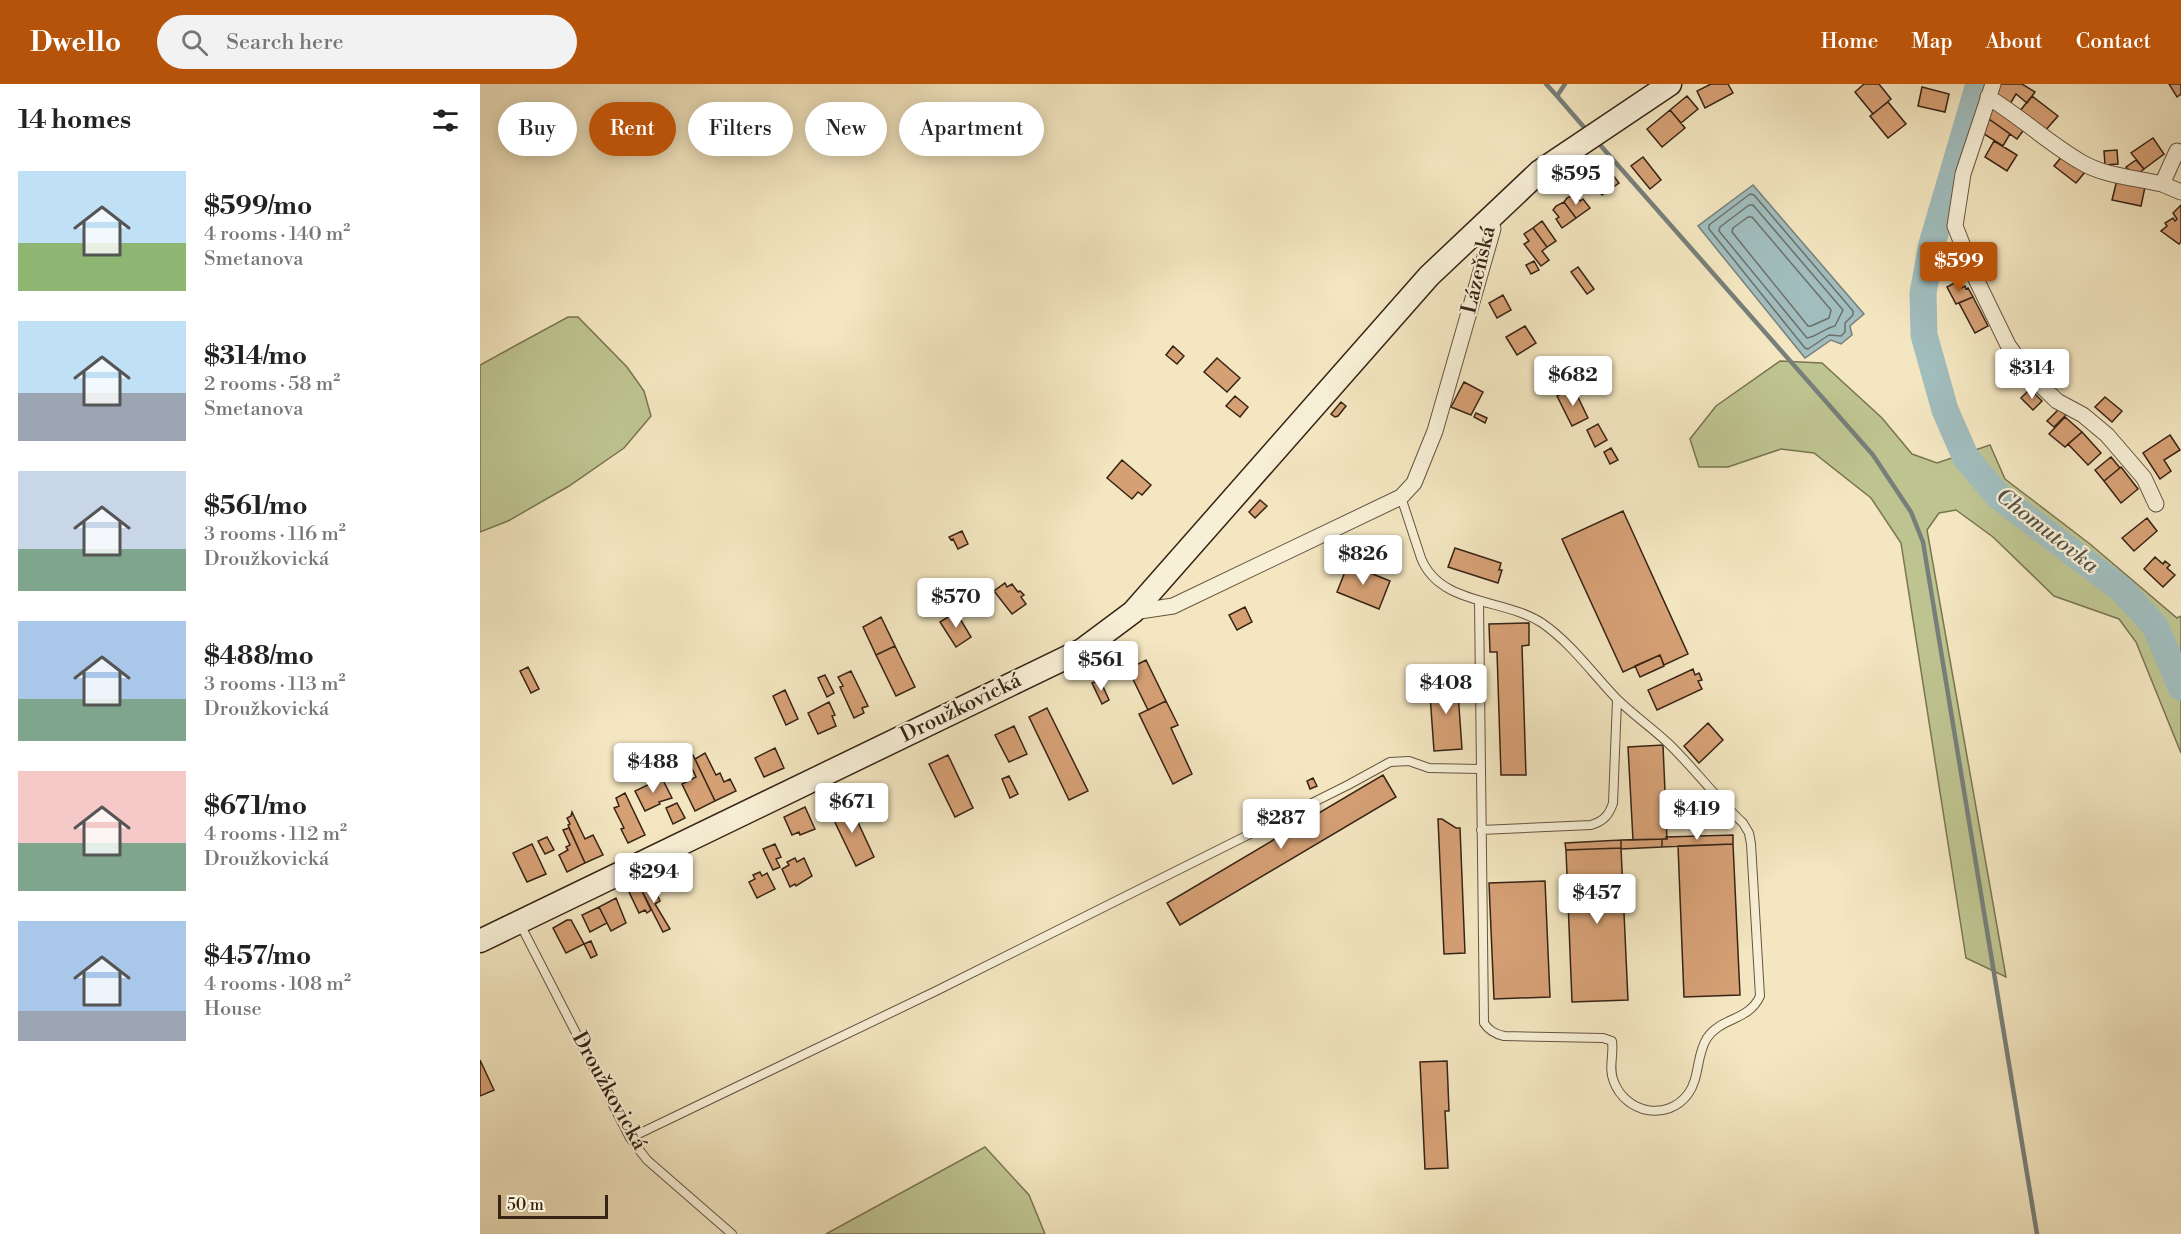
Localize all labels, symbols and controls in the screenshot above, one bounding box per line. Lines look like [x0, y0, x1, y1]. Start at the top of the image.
search box [157, 15, 577, 69]
text: Dwello [30, 25, 121, 60]
icon: search [178, 26, 211, 59]
text: Search here [226, 29, 344, 56]
text: Home [1821, 29, 1878, 55]
text: Map [1911, 29, 1953, 55]
text: About [1986, 29, 2043, 55]
text: Contact [2076, 29, 2151, 55]
chip: Buy [498, 102, 577, 156]
chip: Rent [589, 102, 676, 156]
chip: Filters [688, 102, 793, 156]
chip: New [805, 102, 887, 156]
chip: Apartment [899, 102, 1044, 156]
text: 14 homes [18, 104, 131, 136]
icon: filters [429, 104, 462, 137]
pin: $595 [1540, 155, 1612, 206]
text: $595 [1551, 162, 1601, 187]
text: $599/mo [204, 190, 312, 222]
icon: home [66, 195, 138, 267]
text: 4 rooms · 140 m² [204, 222, 350, 247]
street label: Lázeňská [1456, 223, 1502, 316]
pin: $599 [1923, 242, 1995, 293]
text: Smetanova [204, 247, 303, 272]
text: $599 [1934, 249, 1984, 274]
text: $314/mo [204, 340, 307, 372]
icon: home [66, 345, 138, 417]
pin: $314 [1996, 349, 2068, 400]
pin: $682 [1537, 356, 1609, 407]
text: $314 [2009, 356, 2055, 381]
text: $682 [1548, 363, 1598, 388]
text: 2 rooms · 58 m² [204, 372, 340, 397]
text: Smetanova [204, 397, 303, 422]
water label: Chomutovka [1990, 483, 2104, 580]
text: $561/mo [204, 490, 308, 522]
icon: home [66, 495, 138, 567]
text: 3 rooms · 116 m² [204, 522, 346, 547]
pin: $826 [1327, 535, 1399, 586]
text: $826 [1338, 542, 1388, 567]
text: Droužkovická [204, 547, 329, 572]
pin: $570 [920, 578, 992, 629]
text: $570 [931, 585, 981, 610]
text: $488/mo [204, 640, 314, 672]
pin: $561 [1065, 641, 1137, 692]
icon: home [66, 645, 138, 717]
text: $561 [1078, 648, 1124, 673]
pin: $408 [1410, 664, 1482, 715]
street label: Droužkovická [896, 667, 1026, 748]
text: $408 [1420, 671, 1472, 696]
text: 3 rooms · 113 m² [204, 672, 345, 697]
text: Droužkovická [204, 697, 329, 722]
pin: $488 [617, 743, 689, 794]
text: $488 [628, 750, 678, 775]
pin: $671 [816, 783, 888, 834]
text: $671/mo [204, 790, 307, 822]
text: $671 [829, 790, 875, 815]
pin: $419 [1661, 790, 1733, 841]
icon: home [66, 795, 138, 867]
text: $419 [1674, 797, 1720, 822]
pin: $287 [1245, 799, 1317, 850]
text: $287 [1257, 806, 1305, 831]
text: 4 rooms · 112 m² [204, 822, 347, 847]
text: Droužkovická [204, 847, 329, 872]
pin: $294 [618, 853, 690, 904]
text: $294 [629, 860, 679, 885]
pin: $457 [1561, 874, 1633, 925]
text: $457 [1573, 881, 1621, 906]
text: $457/mo [204, 940, 311, 972]
icon: home [66, 945, 138, 1017]
text: 4 rooms · 108 m² [204, 972, 351, 997]
text: House [204, 997, 262, 1022]
street label: Droužkovická [566, 1027, 652, 1155]
scale bar [498, 1192, 608, 1220]
text: 50 m [507, 1195, 544, 1215]

